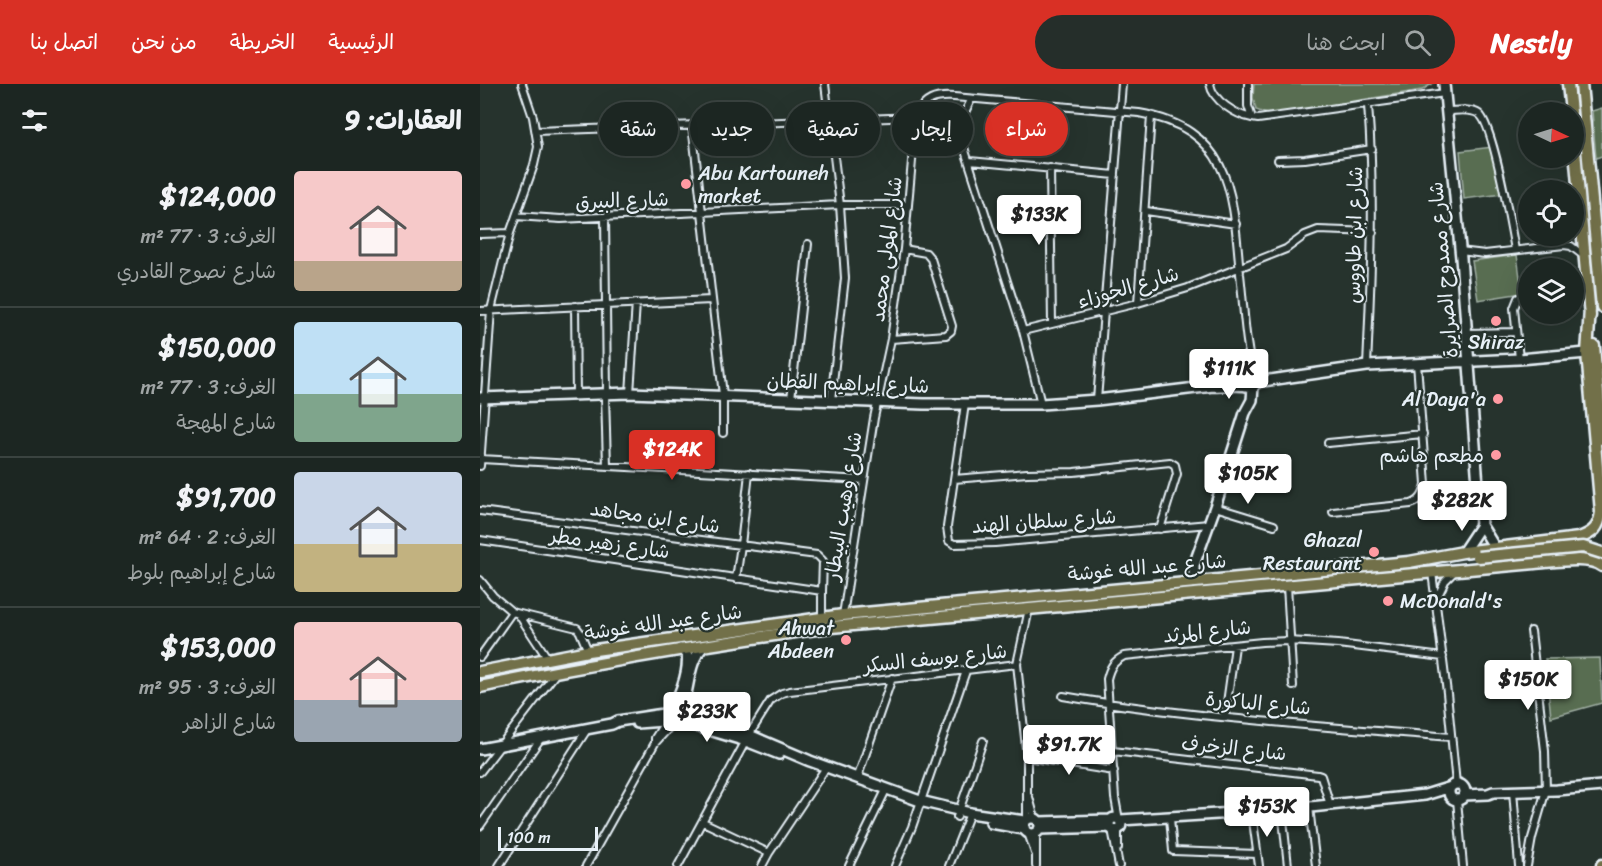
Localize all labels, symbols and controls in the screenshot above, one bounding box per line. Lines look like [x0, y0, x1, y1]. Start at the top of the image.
search box [1035, 15, 1455, 69]
text: Nestly [1491, 18, 1572, 67]
text: اتصل بنا [30, 23, 98, 61]
text: من نحن [131, 23, 197, 61]
text: الخريطة [230, 23, 295, 61]
text: الرئيسية [328, 23, 394, 61]
text: ابحث هنا [1306, 23, 1386, 62]
icon: search [1401, 26, 1434, 59]
text: العقارات: 9 [344, 97, 462, 143]
chip: شقة [599, 102, 678, 156]
chip: جديد [690, 102, 774, 156]
chip: تصفية [786, 102, 880, 156]
chip: إيجار [892, 102, 973, 156]
chip: شراء [985, 102, 1068, 156]
north arrow [1518, 102, 1584, 168]
map controls [1518, 102, 1584, 324]
icon: filters [18, 104, 51, 137]
place label: Abu Kartouneh market [697, 156, 829, 214]
street label: شارع ابن طاووس [1336, 166, 1373, 304]
text: $124,000 [160, 173, 276, 219]
street label: شارع المولى محمد [860, 174, 913, 324]
marker: Abu Kartouneh market [679, 177, 693, 191]
street label: شارع ممدوح الصرايرة [1418, 180, 1469, 360]
button: locate [1518, 180, 1584, 246]
street label: شارع البيرق [575, 181, 669, 220]
icon: home [342, 195, 414, 267]
pin: $133K [997, 195, 1081, 246]
text: $133K [1011, 197, 1067, 232]
text: الغرف: 3 · 77 m² [141, 219, 276, 254]
text: شارع نصوح القادري [117, 254, 276, 289]
street label: شارع الجوزاء [1073, 256, 1183, 319]
button: layers [1518, 258, 1584, 324]
marker: Shiraz [1489, 314, 1503, 328]
text: $150,000 [159, 324, 276, 370]
place label: Shiraz [1468, 325, 1525, 360]
icon: home [342, 346, 414, 418]
pin: $111K [1187, 349, 1271, 400]
text: $111K [1203, 351, 1255, 386]
street label: شارع إبراهيم القطان [766, 363, 930, 404]
text: الغرف: 3 · 77 m² [141, 370, 276, 405]
place label: Al Daya'a [1401, 382, 1486, 417]
marker: Al Daya'a [1491, 392, 1505, 406]
text: شارع المهجة [176, 405, 276, 440]
street label: شارع وهيب البيطار [814, 429, 873, 585]
pin: $124K [630, 430, 714, 481]
text: $124K [643, 432, 701, 467]
place label: مطعم هاشم [1379, 438, 1484, 473]
marker: مطعم هاشم [1489, 448, 1503, 462]
pin: $105K [1206, 454, 1290, 505]
text: $105K [1218, 456, 1278, 491]
text: $91,700 [177, 474, 276, 520]
pin: $282K [1420, 481, 1504, 532]
text: $282K [1432, 483, 1492, 518]
street label: شارع ابن مجاهد [588, 491, 722, 544]
icon: home [342, 496, 414, 568]
street label: شارع سلطان الهند [970, 499, 1118, 544]
street label: شارع زهير مطر [546, 518, 672, 569]
text: الغرف: 2 · 64 m² [139, 520, 276, 555]
place label: Ghazal Restaurant [1263, 523, 1362, 581]
street label: شارع عبد الله غوشة [1066, 543, 1228, 592]
marker: Ghazal Restaurant [1367, 545, 1381, 559]
text: شارع إبراهيم بلوط [127, 555, 276, 590]
place label: McDonald's [1400, 584, 1503, 619]
street label: شارع عبد الله غوشة [582, 594, 744, 651]
marker: McDonald's [1381, 594, 1395, 608]
street label: شارع المرثد [1161, 609, 1253, 654]
place label: Ahwat Abdeen [767, 611, 835, 669]
text: $153,000 [161, 624, 276, 670]
marker: Ahwat Abdeen [839, 633, 853, 647]
street label: شارع يوسف السكر [859, 634, 1009, 684]
icon: home [342, 646, 414, 718]
pin: $150K [1486, 660, 1570, 711]
text: $150K [1498, 662, 1558, 697]
text: الغرف: 3 · 95 m² [139, 670, 276, 705]
street label: شارع الباكورة [1204, 681, 1312, 726]
pin: $233K [665, 692, 749, 743]
text: $233K [677, 694, 737, 729]
text: شارع الزاهر [184, 705, 276, 740]
pin: $91.7K [1020, 725, 1118, 776]
street label: شارع الزخرف [1180, 726, 1288, 771]
text: $91.7K [1037, 727, 1101, 762]
pin: $153K [1225, 787, 1309, 838]
text: $153K [1238, 789, 1296, 824]
text: 100 m [507, 823, 551, 852]
scale bar [498, 824, 598, 852]

